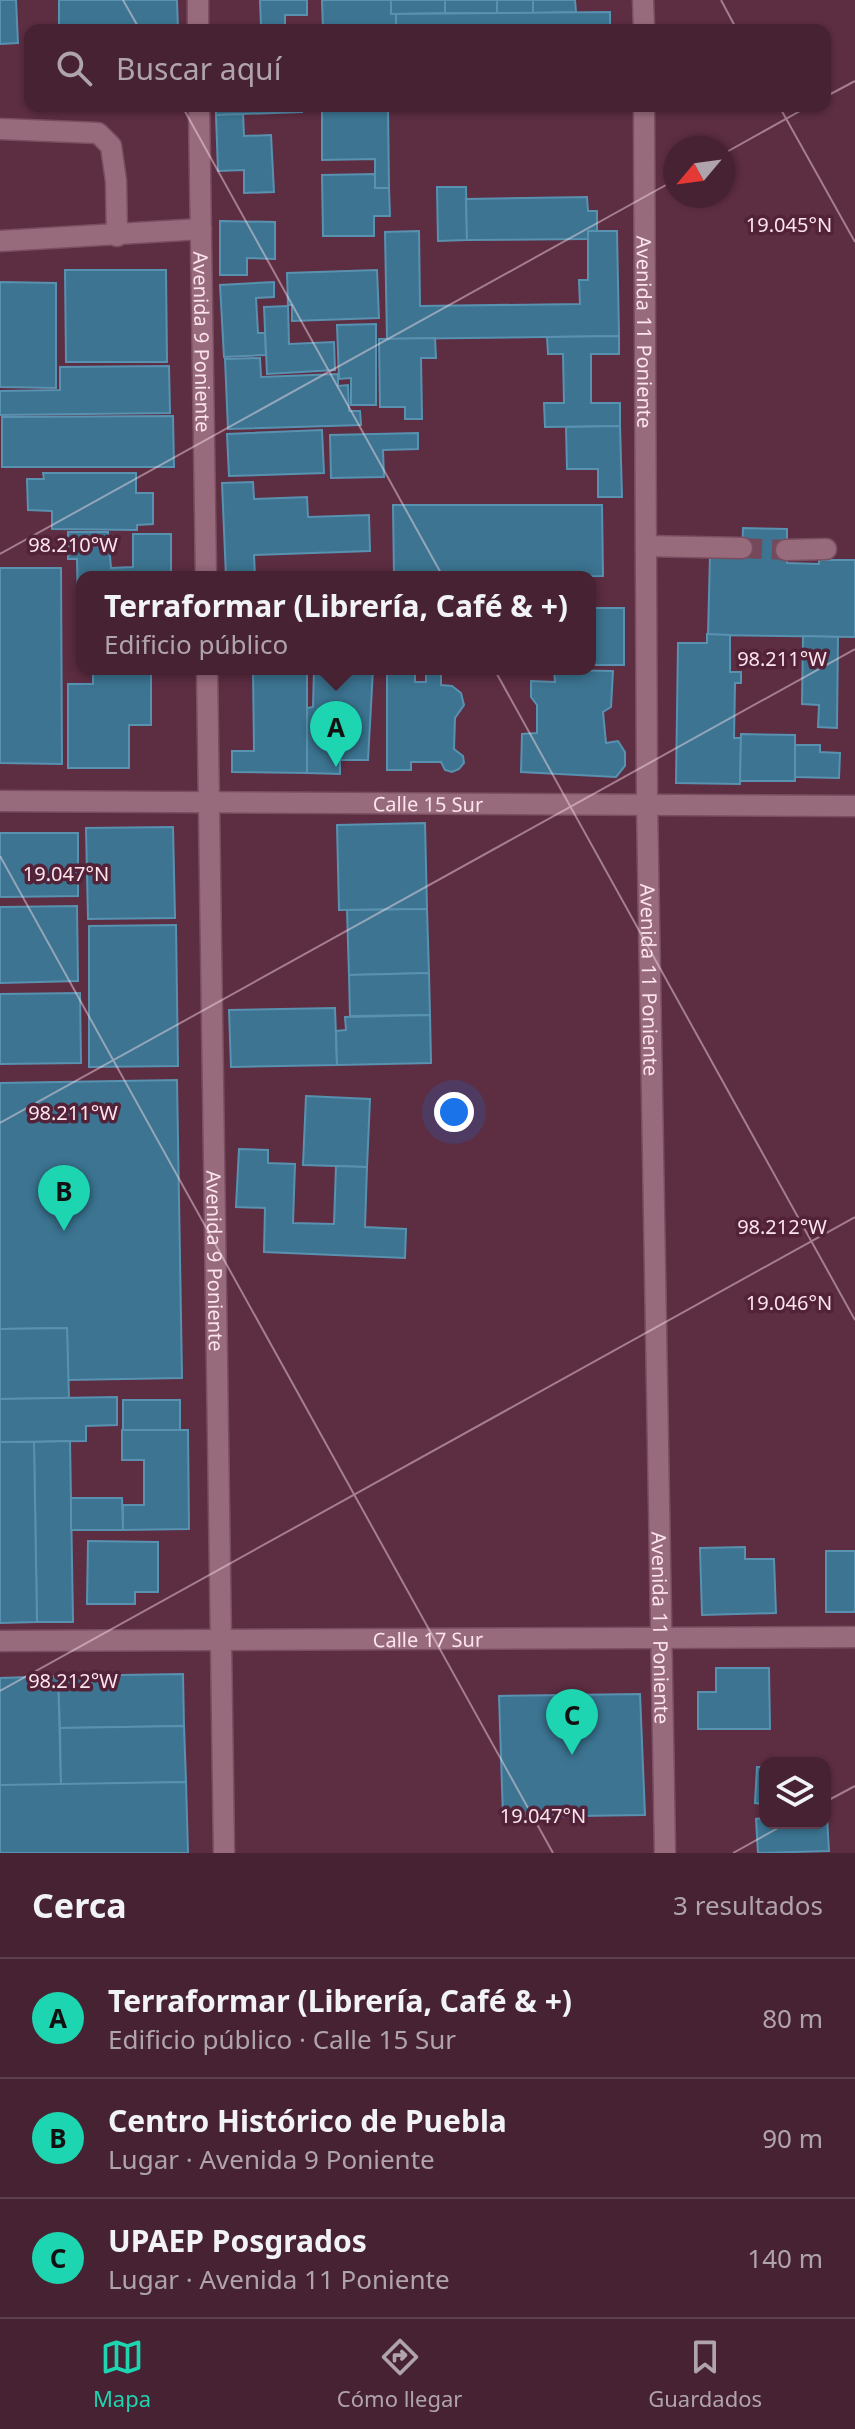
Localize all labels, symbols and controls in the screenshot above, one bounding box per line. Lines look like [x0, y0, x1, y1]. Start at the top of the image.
search box [24, 24, 831, 112]
icon: search [52, 46, 96, 90]
text: Buscar aquí [116, 48, 281, 89]
north arrow [663, 136, 735, 208]
text: 19.045°N [746, 211, 832, 238]
street label: Avenida 11 Poniente [631, 236, 659, 428]
street label: Avenida 9 Poniente [188, 251, 217, 433]
text: 98.210°W [28, 531, 118, 558]
popup [76, 571, 596, 675]
text: Terraformar (Librería, Café & +) [104, 585, 568, 626]
text: Edificio público [104, 626, 288, 662]
text: 98.211°W [737, 645, 827, 672]
pin: A [310, 701, 362, 767]
street label: Calle 15 Sur [373, 790, 483, 817]
text: 19.047°N [23, 860, 109, 887]
street label: Avenida 11 Poniente [635, 883, 665, 1076]
your location [434, 1092, 474, 1132]
text: 98.211°W [28, 1099, 118, 1126]
pin: B [38, 1165, 90, 1231]
street label: Avenida 9 Poniente [201, 1170, 230, 1352]
text: 98.212°W [737, 1213, 827, 1240]
text: 19.046°N [746, 1289, 832, 1316]
street label: Avenida 11 Poniente [646, 1531, 676, 1724]
street label: Calle 17 Sur [373, 1625, 483, 1653]
text: 98.212°W [28, 1667, 118, 1694]
pin: C [546, 1689, 598, 1755]
map controls [759, 1757, 831, 1829]
button: layers [759, 1757, 831, 1829]
text: 19.047°N [500, 1802, 586, 1829]
text: Cerca [32, 1882, 127, 1928]
text: 3 resultados [673, 1887, 823, 1923]
text: Terraformar (Librería, Café & +) [108, 1980, 572, 2021]
text: A [49, 2000, 67, 2036]
text: 80 m [762, 2000, 823, 2036]
text: Edificio público · Calle 15 Sur [108, 2021, 456, 2057]
text: Centro Histórico de Puebla [108, 2100, 507, 2141]
text: B [49, 2120, 67, 2156]
text: 90 m [762, 2120, 823, 2156]
text: Lugar · Avenida 9 Poniente [108, 2141, 435, 2177]
text: UPAEP Posgrados [108, 2220, 367, 2261]
text: C [50, 2240, 66, 2276]
text: 140 m [747, 2240, 823, 2276]
text: Lugar · Avenida 11 Poniente [108, 2261, 450, 2297]
tab: Mapa [93, 2335, 151, 2413]
tab: Cómo llegar [337, 2335, 462, 2413]
tab: Guardados [648, 2335, 762, 2413]

